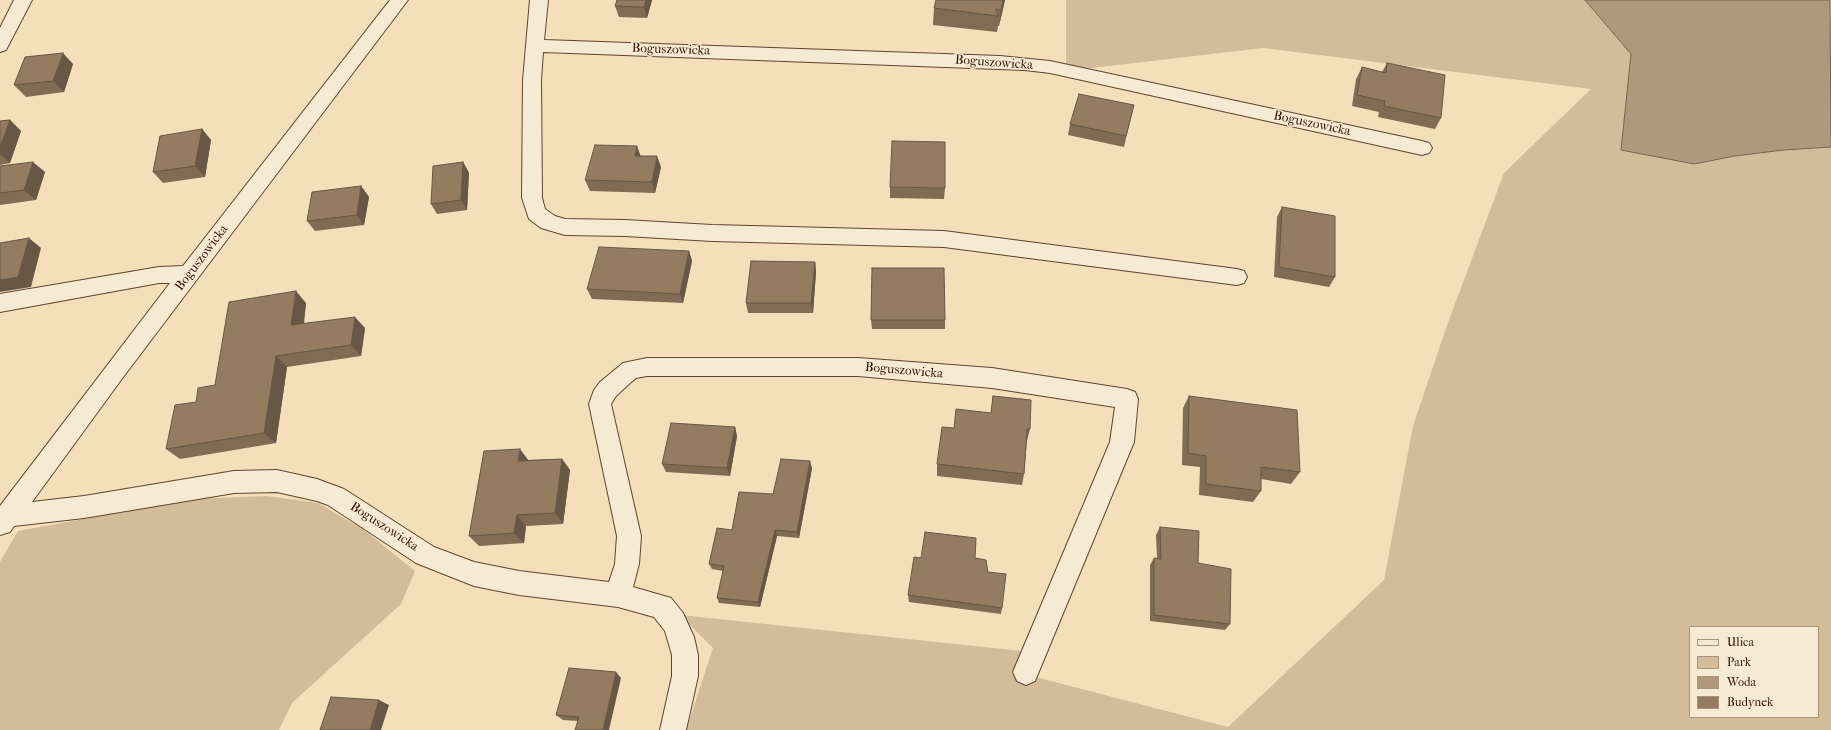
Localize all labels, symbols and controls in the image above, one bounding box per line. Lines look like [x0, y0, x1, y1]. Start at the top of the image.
street label: Boguszowicka [632, 41, 710, 59]
street label: Boguszowicka [954, 52, 1034, 74]
street label: Boguszowicka [1272, 108, 1352, 140]
street label: Boguszowicka [172, 222, 232, 294]
street label: Boguszowicka [864, 360, 944, 382]
street label: Boguszowicka [347, 499, 421, 555]
legend [1689, 626, 1819, 718]
text: Ulica [1727, 635, 1754, 649]
text: Park [1727, 655, 1751, 669]
text: Woda [1727, 675, 1756, 689]
text: Budynek [1727, 695, 1773, 709]

